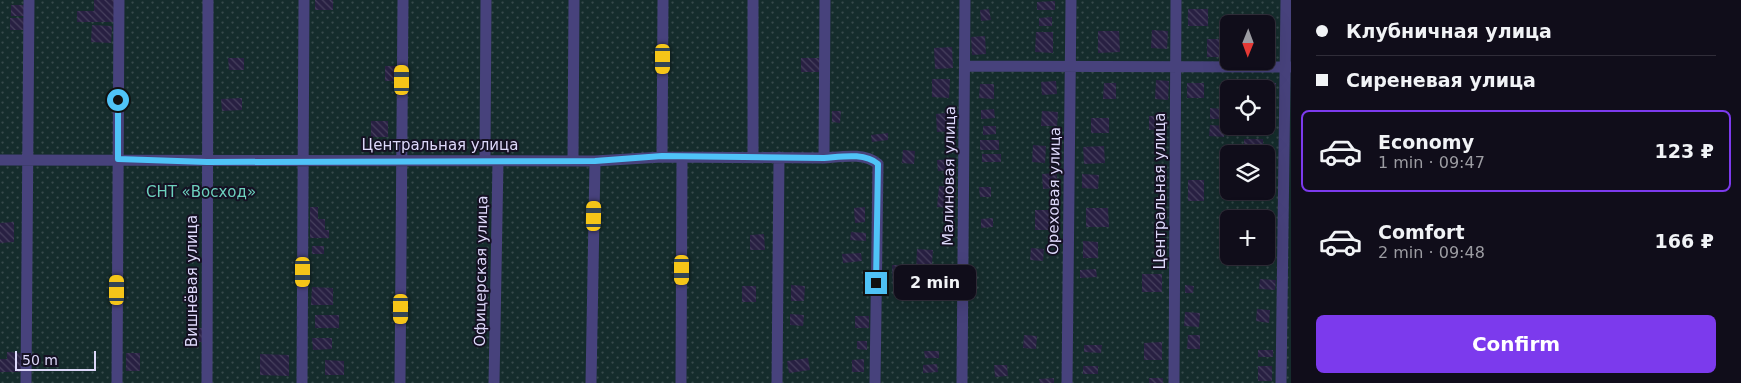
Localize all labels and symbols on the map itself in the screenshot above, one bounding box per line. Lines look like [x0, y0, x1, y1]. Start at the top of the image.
north arrow [1220, 15, 1275, 70]
car [655, 44, 670, 74]
car [394, 65, 409, 95]
route start [107, 89, 129, 111]
street label: Малиновая улица [939, 106, 959, 246]
street label: Центральная улица [1151, 113, 1169, 269]
street label: Ореховая улица [1044, 127, 1064, 255]
street label: Центральная улица [362, 136, 518, 154]
park label: СНТ «Восход» [146, 183, 256, 201]
street label: Офицерская улица [471, 195, 491, 347]
car [586, 201, 601, 231]
street label: Вишнёвая улица [183, 215, 201, 347]
car [674, 255, 689, 285]
car [295, 257, 310, 287]
callout: 2 min [894, 266, 976, 300]
route end [865, 272, 887, 294]
car [109, 275, 124, 305]
car [393, 294, 408, 324]
scale bar [15, 348, 96, 371]

